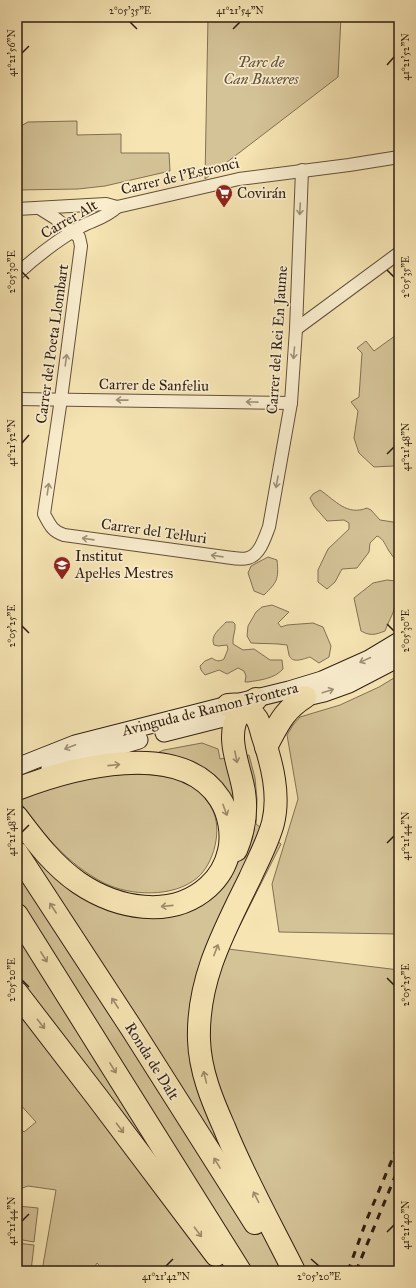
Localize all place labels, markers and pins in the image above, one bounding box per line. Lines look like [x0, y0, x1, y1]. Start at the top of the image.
supermarket icon: Covirán [214, 183, 234, 208]
place label: Covirán [237, 184, 286, 202]
place label: Institut Apel·les Mestres [74, 547, 173, 582]
school or university icon: Institut Apel·les Mestres [52, 555, 72, 580]

